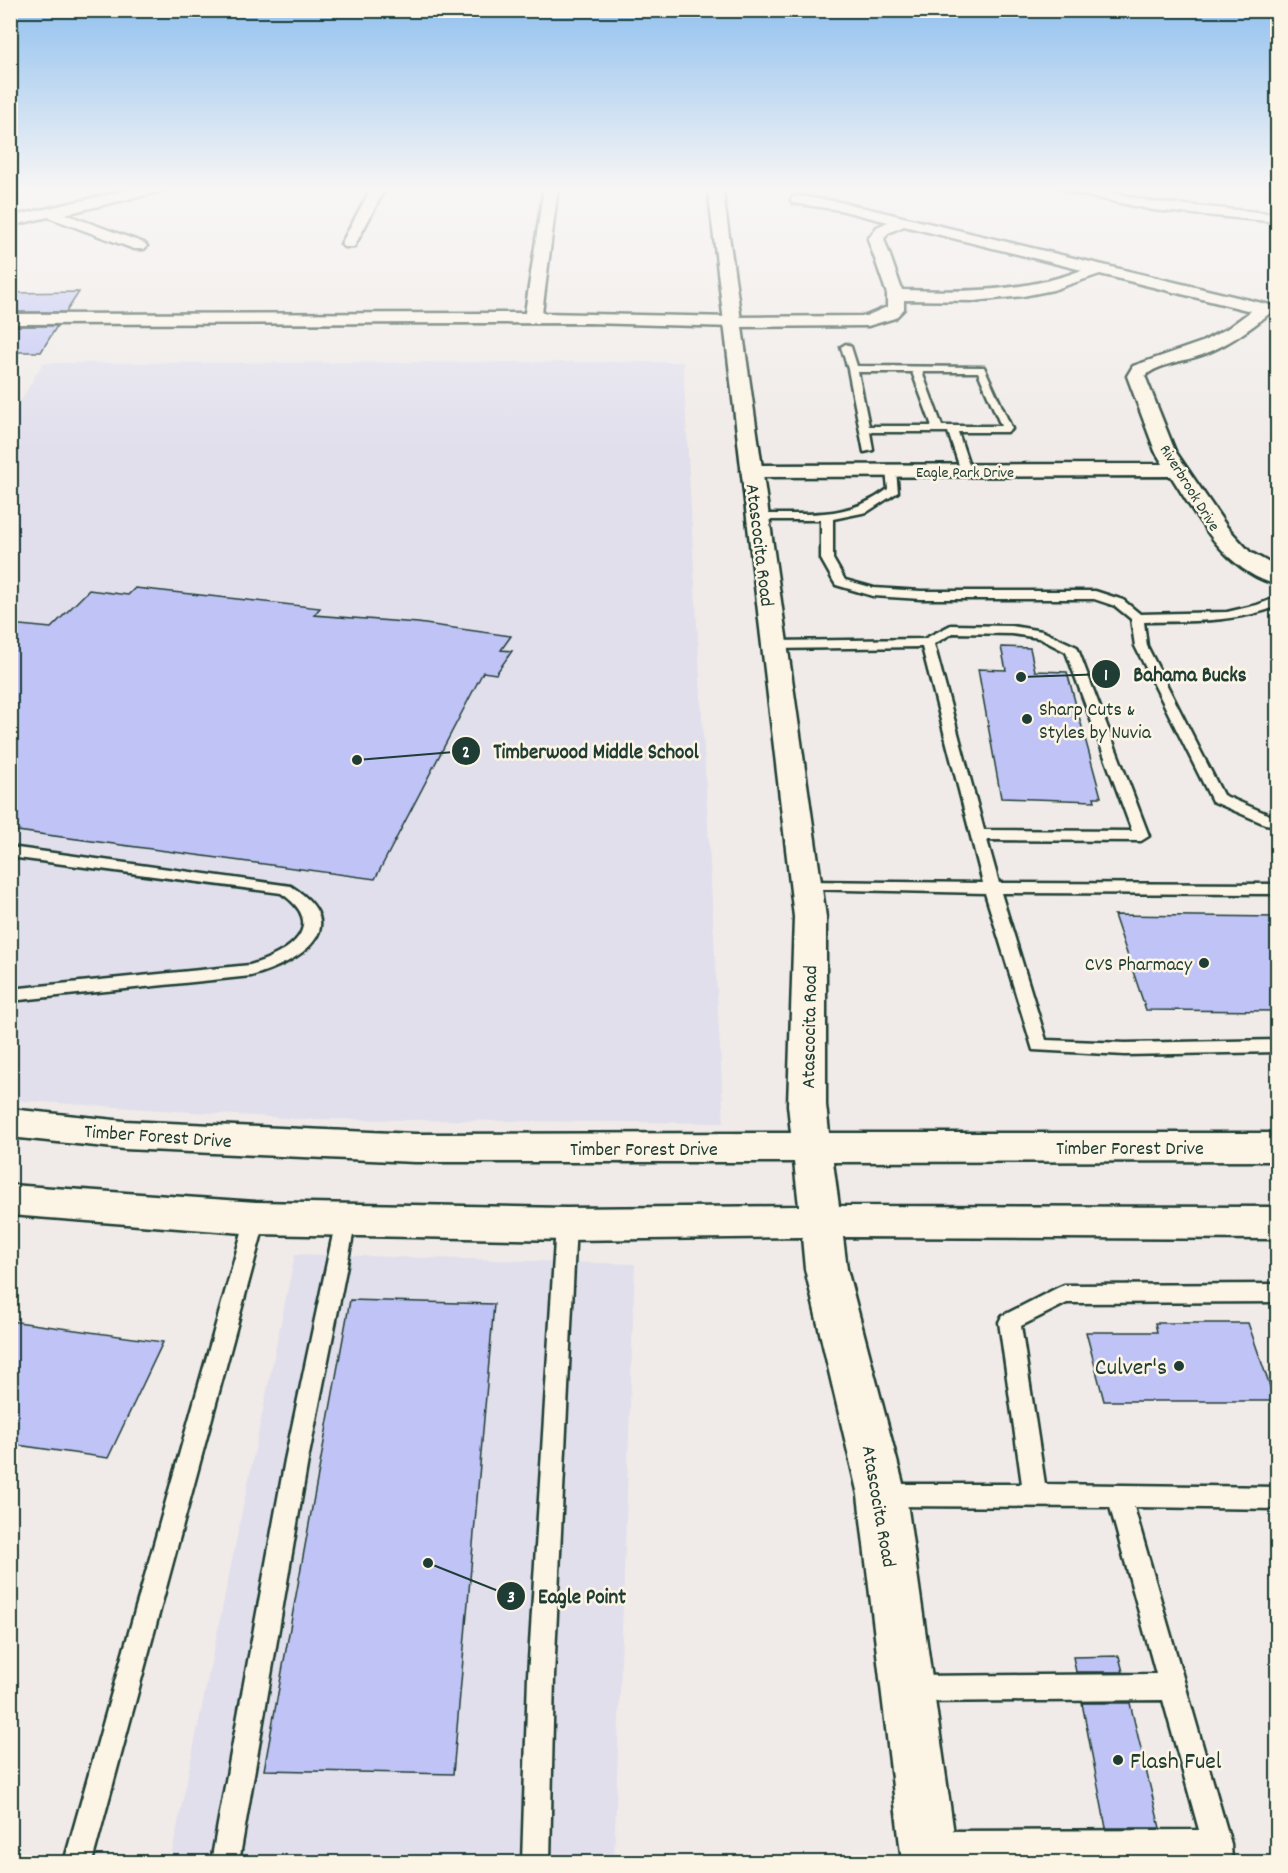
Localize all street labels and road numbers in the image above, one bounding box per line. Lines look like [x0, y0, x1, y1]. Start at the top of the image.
street label: Riverbrook Drive [1153, 440, 1225, 536]
street label: Eagle Park Drive [916, 462, 1014, 485]
street label: Atascocita Road [737, 482, 779, 608]
street label: Atascocita Road [796, 965, 826, 1089]
street label: Timber Forest Drive [83, 1119, 233, 1157]
street label: Timber Forest Drive [1056, 1136, 1204, 1164]
street label: Timber Forest Drive [570, 1137, 718, 1165]
street label: Atascocita Road [853, 1443, 902, 1570]

